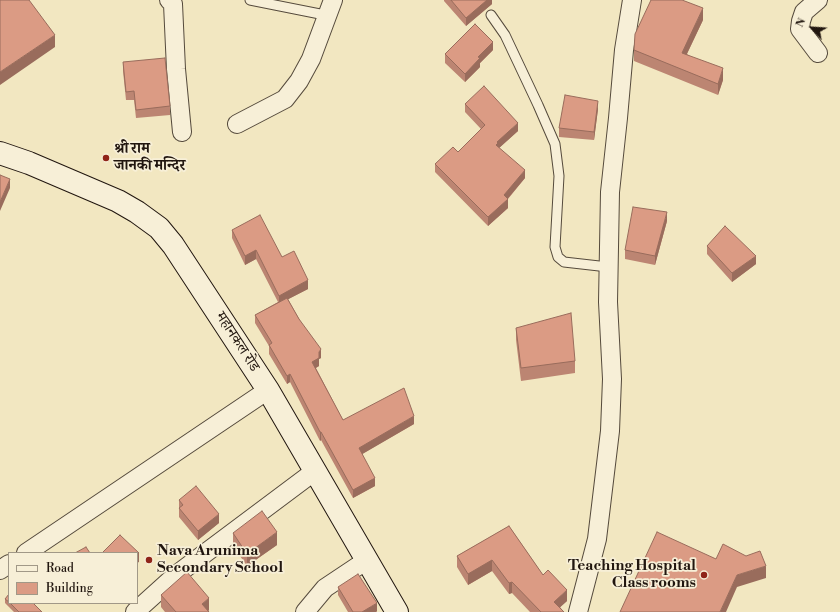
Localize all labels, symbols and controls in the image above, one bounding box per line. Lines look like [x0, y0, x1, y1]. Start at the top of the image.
north arrow [792, 8, 832, 48]
text: N [793, 16, 809, 30]
place label: श्री राम जानकी मन्दिर [114, 140, 185, 175]
marker: श्री राम जानकी मन्दिर [101, 153, 111, 163]
street label: महानकल रोड [211, 309, 263, 375]
place label: Nava Arunima Secondary School [157, 542, 283, 577]
legend [8, 552, 138, 604]
marker: Nava Arunima Secondary School [144, 555, 154, 565]
place label: Teaching Hospital Class rooms [568, 557, 696, 592]
text: Road [46, 561, 74, 576]
marker: Teaching Hospital Class rooms [699, 570, 709, 580]
text: Building [46, 581, 93, 596]

